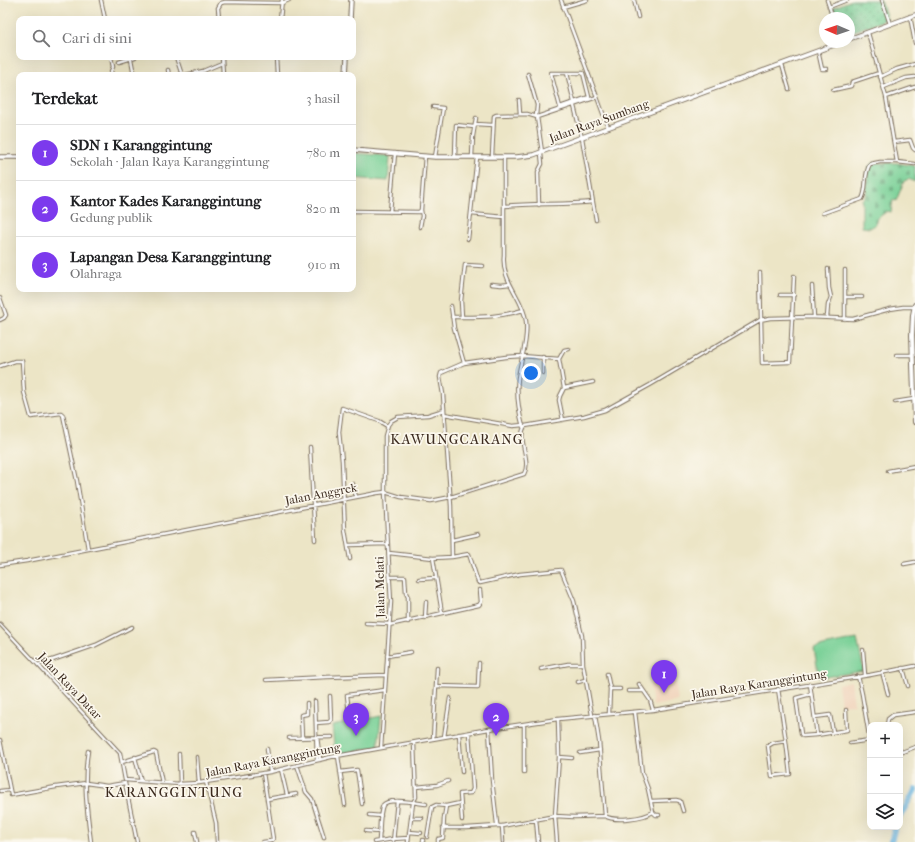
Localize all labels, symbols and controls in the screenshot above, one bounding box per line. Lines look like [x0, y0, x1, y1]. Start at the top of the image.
north arrow [819, 12, 855, 48]
search box [16, 16, 356, 60]
icon: search [30, 27, 52, 49]
text: Cari di sini [62, 29, 132, 47]
text: Terdekat [32, 88, 98, 108]
text: 3 hasil [306, 91, 340, 106]
street label: Jalan Raya Sumbang [546, 96, 651, 146]
text: SDN 1 Karanggintung [70, 136, 212, 154]
text: 1 [43, 145, 47, 160]
text: 780 m [306, 145, 340, 160]
text: Sekolah · Jalan Raya Karanggintung [70, 154, 269, 169]
text: Kantor Kades Karanggintung [70, 192, 261, 210]
text: 2 [42, 201, 48, 216]
text: 820 m [306, 201, 340, 216]
text: Gedung publik [70, 210, 152, 225]
text: Lapangan Desa Karanggintung [70, 248, 271, 266]
text: 3 [42, 257, 48, 272]
text: 910 m [308, 257, 340, 272]
text: Olahraga [70, 266, 122, 281]
your location [521, 363, 541, 383]
district label: KAWUNGCARANG [390, 431, 524, 448]
street label: Jalan Anggrek [283, 480, 359, 508]
street label: Jalan Melati [372, 556, 388, 619]
street label: Jalan Raya Datar [35, 649, 105, 723]
pin: 1 [651, 660, 677, 693]
street label: Jalan Raya Karanggintung [689, 666, 828, 702]
pin: 3 [343, 703, 369, 736]
pin: 2 [483, 703, 509, 736]
map controls [867, 722, 903, 830]
button: + [867, 722, 903, 758]
street label: Jalan Raya Karanggintung [204, 740, 342, 780]
button: − [867, 758, 903, 794]
district label: KARANGGINTUNG [105, 784, 243, 801]
button: layers [867, 794, 903, 830]

